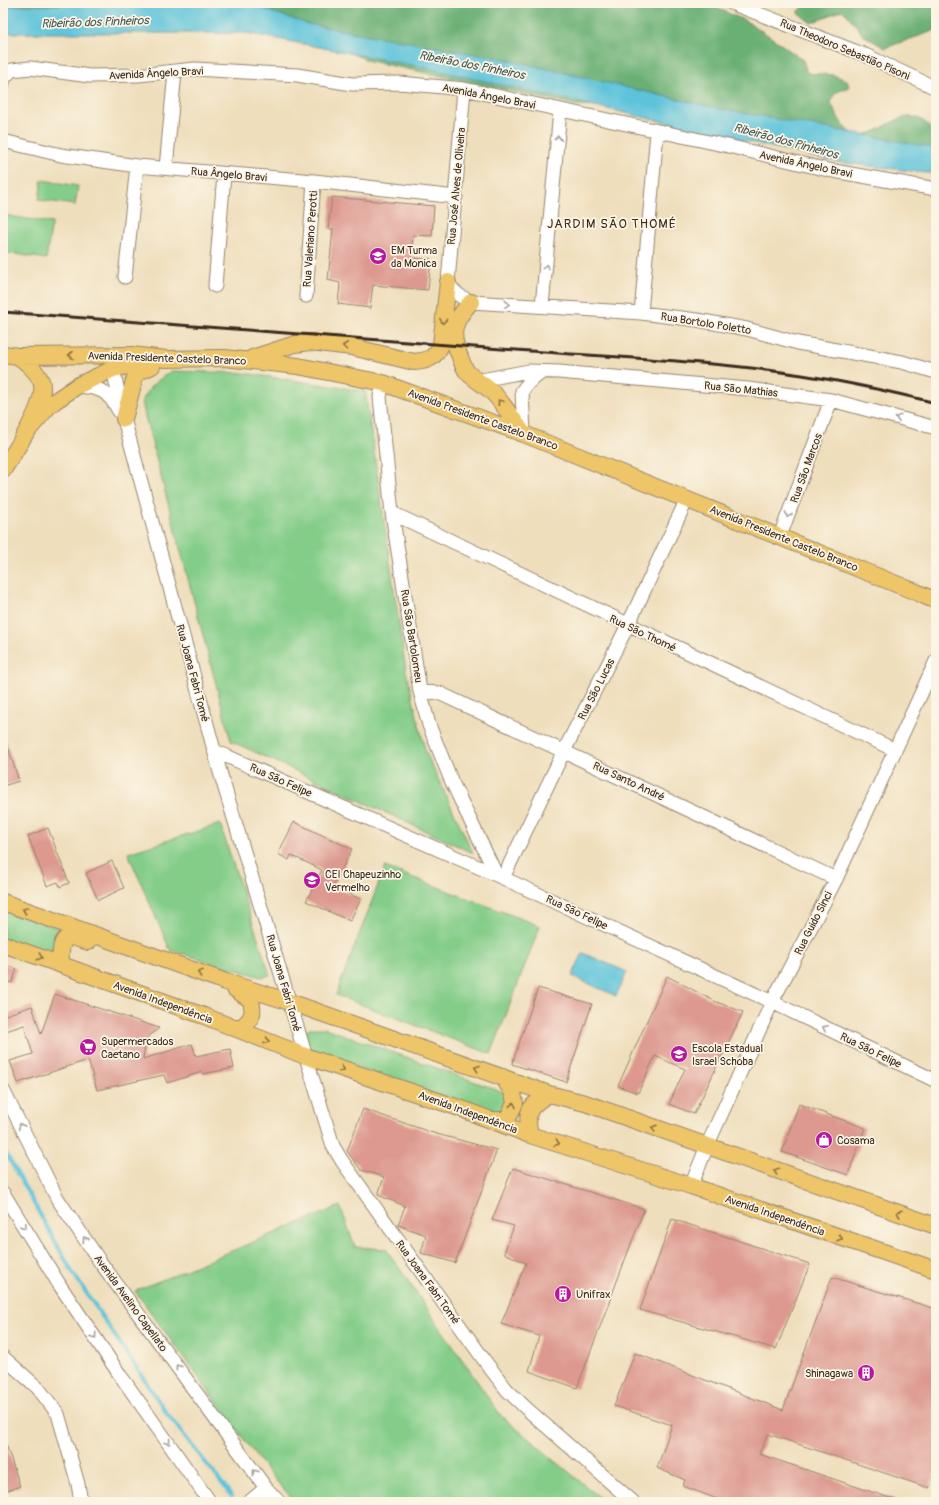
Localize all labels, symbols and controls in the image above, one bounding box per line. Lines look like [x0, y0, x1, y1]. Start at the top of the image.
water label: Ribeirão dos Pinheiros [41, 13, 151, 32]
street label: Rua Theodoro Sebastião Pisoni [778, 16, 912, 83]
water label: Ribeirão dos Pinheiros [418, 48, 528, 83]
street label: Avenida Ângelo Bravi [108, 65, 204, 82]
street label: Avenida Ângelo Bravi [441, 81, 537, 112]
water label: Ribeirão dos Pinheiros [732, 120, 841, 163]
street label: Rua José Alves de Oliveira [445, 127, 468, 245]
one-way arrow [553, 135, 562, 141]
street label: Avenida Ângelo Bravi [758, 148, 854, 181]
street label: Rua Ângelo Bravi [190, 165, 268, 184]
street label: Rua Valeriano Perotti [301, 190, 320, 288]
district label: JARDIM SÃO THOMÉ [547, 216, 677, 232]
place label: EM Turma da Monica [391, 244, 437, 270]
school or university icon: EM Turma da Monica [368, 246, 388, 266]
one-way arrow [541, 264, 550, 270]
one-way arrow [504, 300, 510, 308]
street label: Rua Bortolo Poletto [660, 310, 752, 337]
one-way arrow [439, 318, 448, 324]
one-way arrow [342, 342, 348, 351]
street label: Avenida Presidente Castelo Branco [87, 349, 247, 368]
one-way arrow [68, 351, 74, 359]
street label: Rua São Mathias [703, 379, 779, 400]
street label: Avenida Presidente Castelo Branco [406, 386, 560, 453]
one-way arrow [498, 400, 505, 407]
one-way arrow [895, 414, 902, 423]
street label: Rua São Marcos [788, 432, 825, 505]
street label: Avenida Presidente Castelo Branco [708, 503, 860, 574]
one-way arrow [785, 512, 793, 519]
street label: Rua São Bartolomeu [398, 588, 425, 684]
street label: Rua São Thomé [607, 612, 678, 655]
street label: Rua Joana Fabri Tomé [173, 623, 212, 724]
street label: Rua São Lucas [575, 656, 618, 722]
street label: Rua Santo André [591, 759, 667, 804]
street label: Rua São Felipe [248, 761, 314, 800]
place label: CEI Chapeuzinho Vermelho [325, 868, 401, 894]
school or university icon: CEI Chapeuzinho Vermelho [302, 870, 322, 890]
street label: Rua Guido Sinci [792, 889, 835, 957]
street label: Rua São Felipe [544, 892, 610, 933]
one-way arrow [21, 906, 28, 914]
street label: Rua Joana Fabri Tomé [263, 933, 304, 1033]
one-way arrow [36, 952, 43, 960]
one-way arrow [196, 969, 203, 978]
street label: Avenida Independência [111, 978, 214, 1026]
one-way arrow [822, 1025, 830, 1033]
street label: Rua São Felipe [838, 1030, 904, 1071]
place label: Supermercados Caetano [101, 1035, 173, 1061]
one-way arrow [263, 1036, 270, 1044]
supermarket icon: Supermercados Caetano [78, 1037, 98, 1057]
place label: Escola Estadual Israel Schoba [692, 1042, 763, 1068]
school or university icon: Escola Estadual Israel Schoba [669, 1044, 689, 1064]
one-way arrow [338, 1064, 345, 1072]
one-way arrow [474, 1065, 481, 1073]
street label: Avenida Independência [416, 1088, 519, 1136]
one-way arrow [509, 1102, 517, 1108]
one-way arrow [18, 1123, 26, 1130]
one-way arrow [650, 1124, 657, 1132]
shop icon: Cosama [814, 1130, 834, 1150]
place label: Cosama [837, 1134, 875, 1147]
one-way arrow [554, 1139, 561, 1147]
one-way arrow [773, 1168, 780, 1176]
street label: Avenida Independência [723, 1192, 826, 1239]
one-way arrow [896, 1210, 903, 1218]
one-way arrow [19, 1222, 26, 1229]
one-way arrow [837, 1233, 844, 1241]
one-way arrow [82, 1236, 90, 1243]
street label: Rua Joana Fabri Tomé [393, 1238, 463, 1327]
street label: Avenida Avelino Capellato [91, 1252, 170, 1354]
building icon: Unifrax [553, 1284, 573, 1304]
place label: Unifrax [576, 1288, 610, 1301]
one-way arrow [89, 1331, 96, 1338]
building icon: Shinagawa [856, 1363, 876, 1383]
one-way arrow [175, 1364, 183, 1371]
place label: Shinagawa [805, 1367, 853, 1380]
one-way arrow [163, 1438, 171, 1445]
one-way arrow [253, 1469, 260, 1476]

